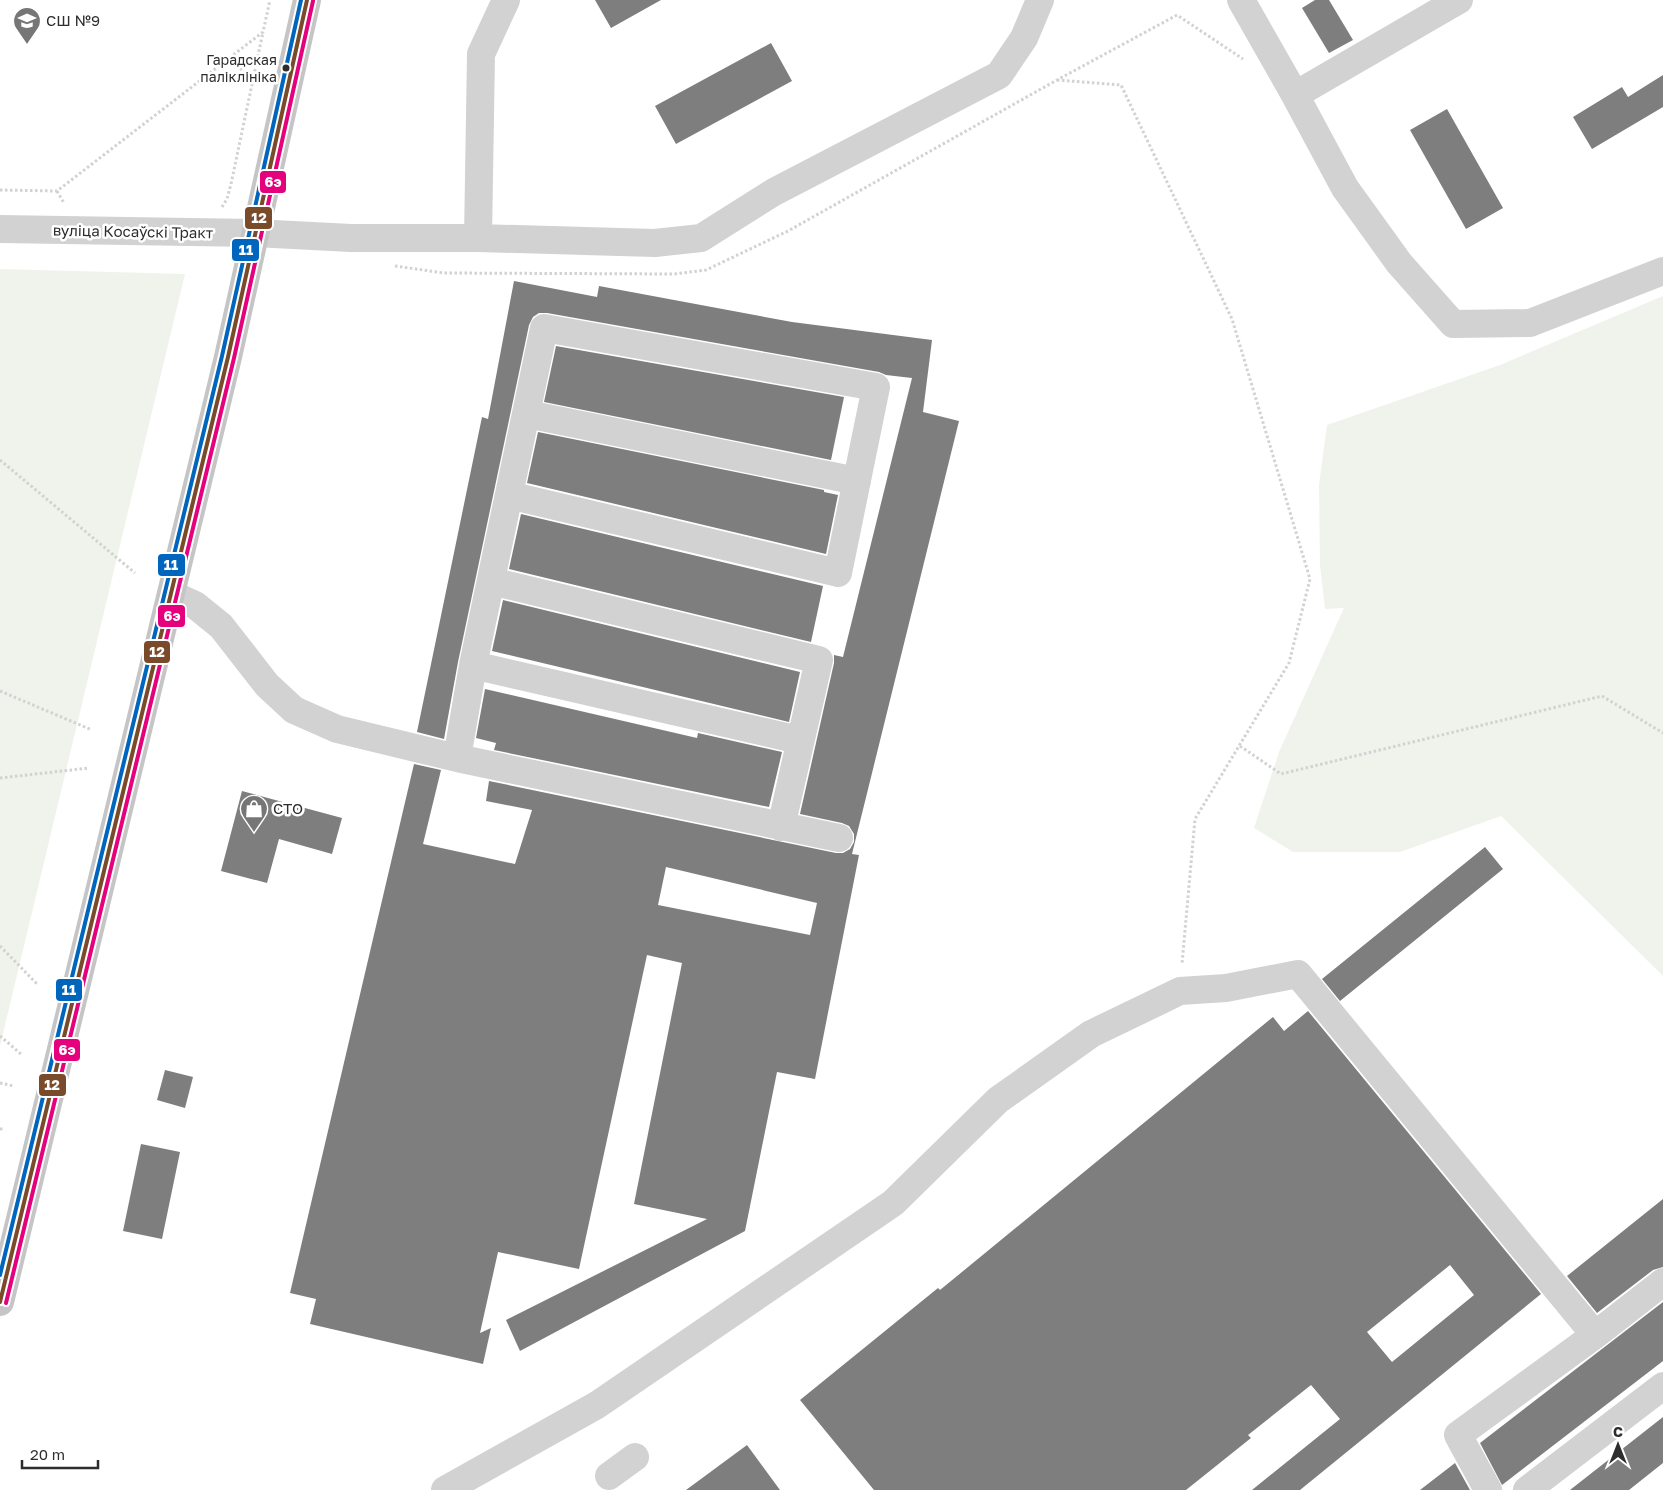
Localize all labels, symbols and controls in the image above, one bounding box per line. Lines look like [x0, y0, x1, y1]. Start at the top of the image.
school or university icon: СШ №9 [12, 6, 42, 45]
place label: СШ №9 [46, 11, 100, 29]
place label: Гарадская паліклініка [200, 51, 277, 85]
marker: Гарадская паліклініка [281, 63, 291, 73]
line badge: 6э [259, 170, 287, 194]
text: 6э [265, 173, 281, 190]
line badge: 12 [244, 206, 273, 230]
text: 12 [251, 209, 267, 226]
street label: вуліца Косаўскі Тракт [53, 221, 214, 241]
line badge: 11 [231, 238, 260, 262]
text: 11 [239, 241, 253, 258]
line badge: 11 [157, 553, 186, 577]
text: 11 [164, 556, 178, 573]
line badge: 6э [157, 604, 186, 628]
text: 6э [164, 607, 180, 624]
line badge: 12 [143, 640, 171, 664]
text: 12 [149, 643, 165, 660]
shop icon: СТО [239, 794, 269, 833]
place label: СТО [273, 799, 303, 817]
line badge: 11 [55, 978, 83, 1002]
text: 11 [62, 981, 76, 998]
line badge: 6э [53, 1038, 81, 1062]
text: 6э [59, 1041, 75, 1058]
line badge: 12 [38, 1073, 67, 1097]
text: 12 [44, 1076, 60, 1093]
north arrow [1593, 1420, 1643, 1470]
text: С [1613, 1423, 1623, 1440]
scale bar [22, 1438, 99, 1470]
text: 20 m [30, 1445, 65, 1463]

